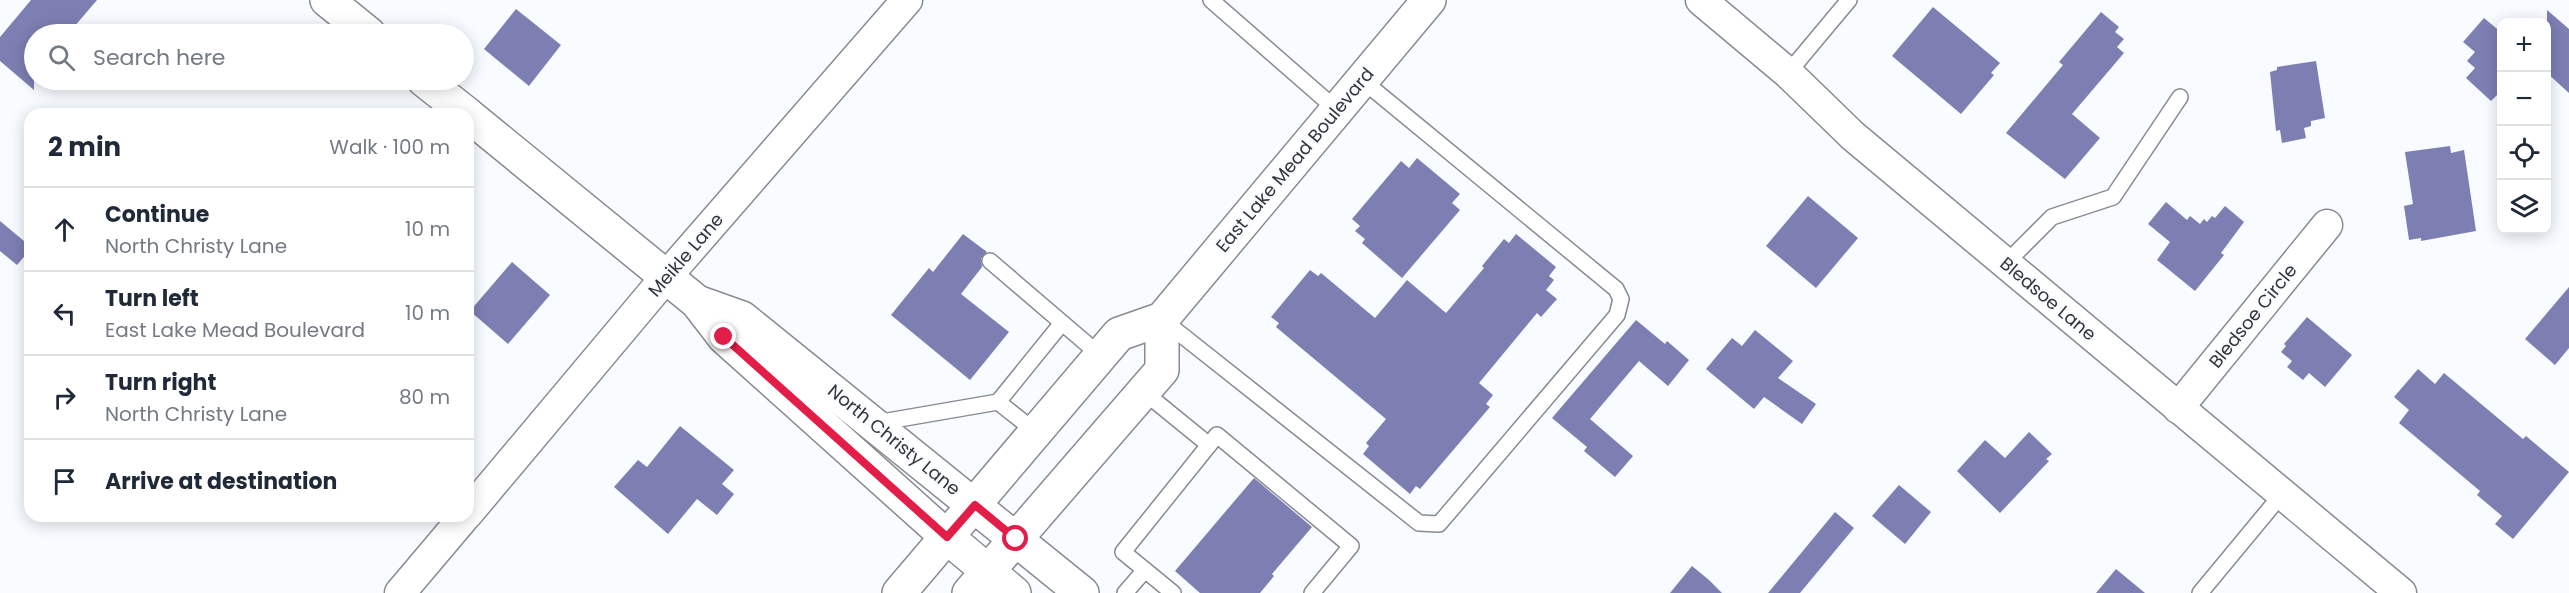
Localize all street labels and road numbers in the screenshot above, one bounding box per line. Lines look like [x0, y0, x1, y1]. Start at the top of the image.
street label: East Lake Mead Boulevard [1210, 62, 1379, 257]
street label: Meikle Lane [642, 207, 729, 302]
street label: Bledsoe Lane [1995, 251, 2102, 346]
street label: Bledsoe Circle [2203, 258, 2302, 373]
street label: North Christy Lane [823, 378, 966, 501]

